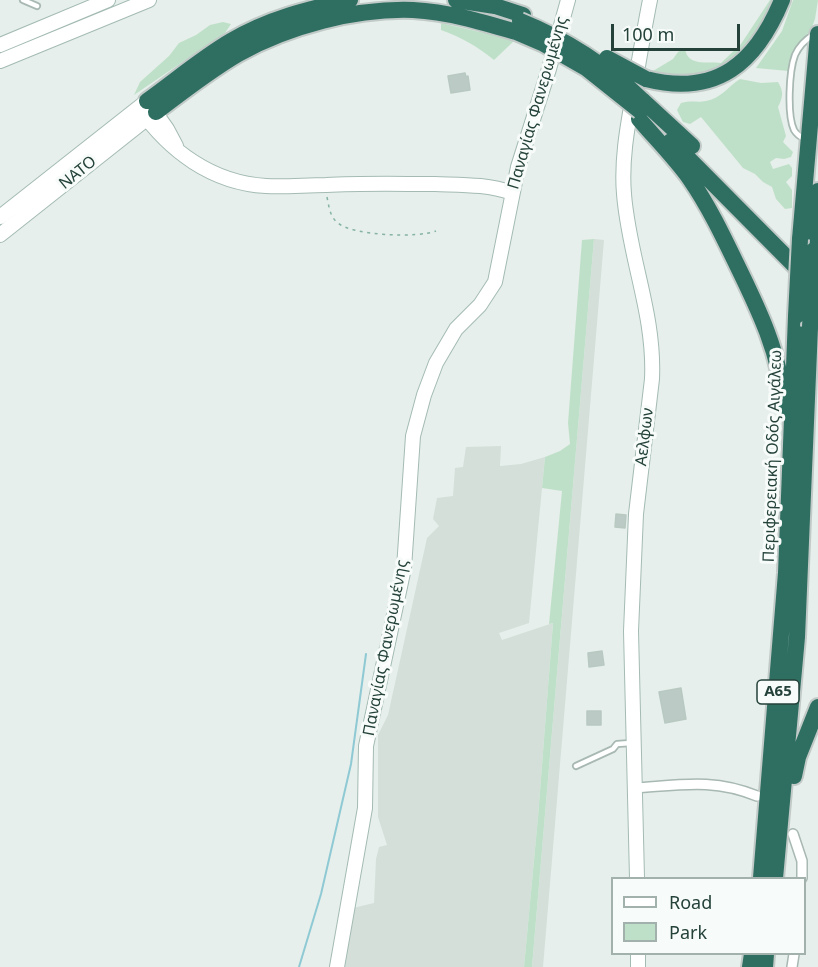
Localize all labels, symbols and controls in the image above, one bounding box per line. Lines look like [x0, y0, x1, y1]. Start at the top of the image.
scale bar [614, 12, 743, 50]
street label: Παναγίας Φανερωμένης [504, 14, 572, 192]
text: 100 m [622, 22, 674, 46]
street label: ΝΑΤΟ [56, 152, 100, 194]
street label: Περιφερειακή Οδός Αιγάλεω [760, 349, 786, 563]
street label: Αελφων [632, 407, 658, 467]
street label: Παναγίας Φανερωμένης [359, 558, 413, 738]
road number: Α65 [757, 680, 799, 704]
legend [611, 877, 806, 955]
text: Road [669, 890, 712, 914]
text: Park [669, 920, 707, 944]

